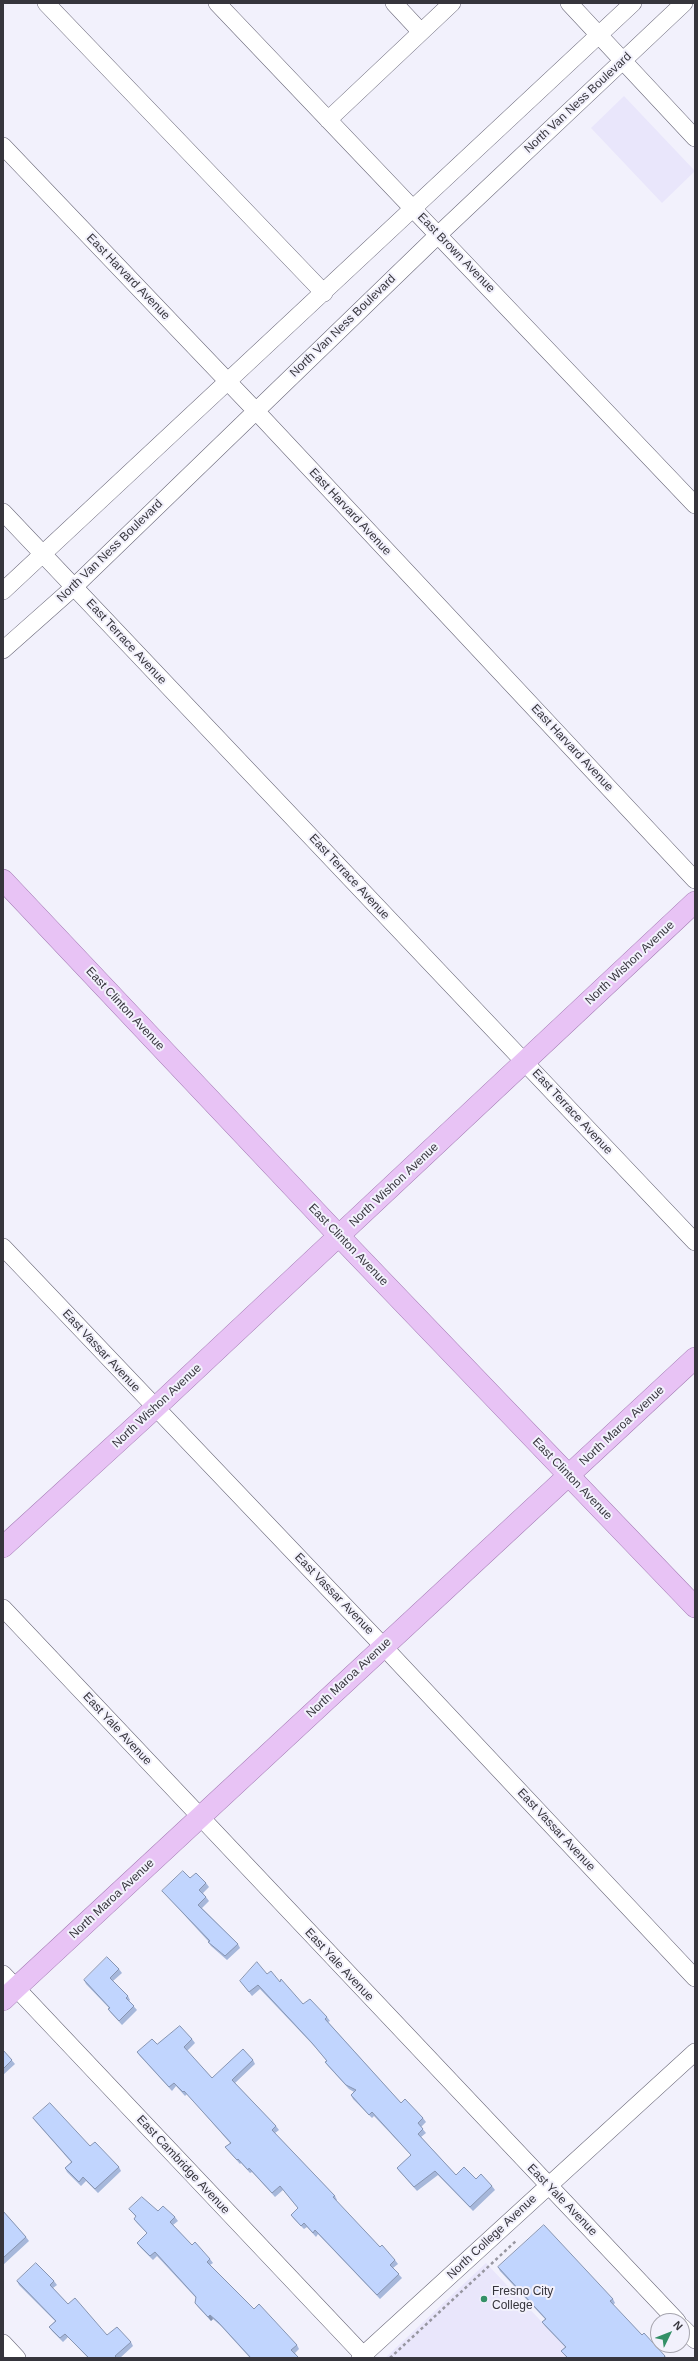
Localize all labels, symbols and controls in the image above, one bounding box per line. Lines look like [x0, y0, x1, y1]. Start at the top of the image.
street label: North Van Ness Boulevard [521, 50, 635, 156]
street label: East Brown Avenue [414, 210, 498, 296]
street label: East Harvard Avenue [83, 231, 173, 323]
street label: North Van Ness Boulevard [287, 272, 399, 380]
street label: East Harvard Avenue [306, 465, 394, 559]
street label: North Van Ness Boulevard [54, 497, 166, 605]
street label: East Terrace Avenue [83, 596, 169, 688]
street label: East Harvard Avenue [528, 701, 616, 795]
street label: East Terrace Avenue [306, 831, 392, 923]
street label: North Wishon Avenue [582, 918, 678, 1008]
street label: East Clinton Avenue [83, 964, 167, 1054]
street label: East Terrace Avenue [529, 1066, 615, 1158]
street label: North Wishon Avenue [346, 1140, 442, 1230]
street label: East Clinton Avenue [305, 1201, 391, 1289]
street label: East Vassar Avenue [59, 1307, 143, 1395]
street label: North Wishon Avenue [109, 1361, 205, 1451]
street label: North Maroa Avenue [577, 1383, 667, 1469]
street label: East Clinton Avenue [529, 1435, 615, 1523]
street label: East Vassar Avenue [291, 1550, 377, 1638]
street label: North Maroa Avenue [304, 1635, 394, 1721]
street label: East Yale Avenue [80, 1690, 154, 1768]
street label: East Vassar Avenue [514, 1786, 598, 1874]
street label: North Maroa Avenue [67, 1856, 157, 1942]
street label: East Yale Avenue [302, 1926, 376, 2004]
street label: East Cambridge Avenue [133, 2113, 233, 2217]
street label: East Yale Avenue [524, 2161, 600, 2239]
street label: North College Avenue [444, 2192, 540, 2282]
place label: Fresno City College [492, 2285, 553, 2313]
marker: Fresno City College [479, 2294, 489, 2304]
north arrow [650, 2313, 690, 2353]
text: N [671, 2318, 685, 2332]

